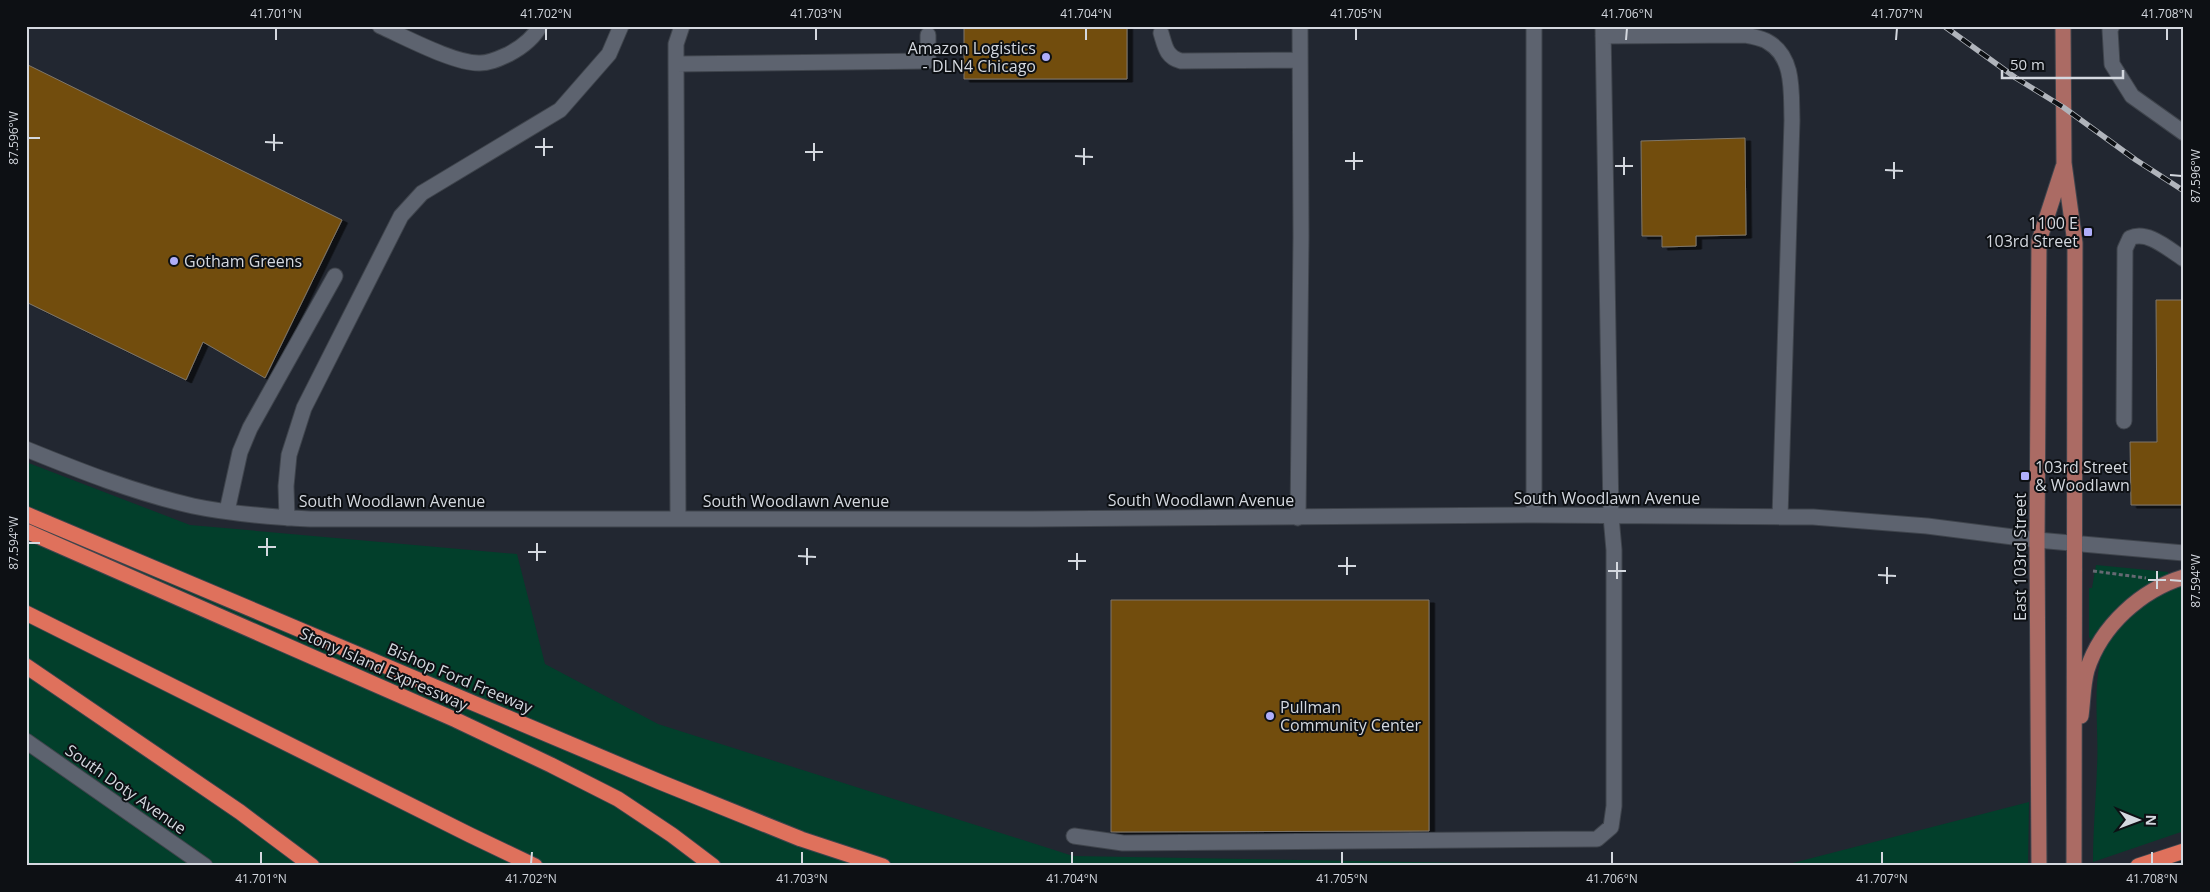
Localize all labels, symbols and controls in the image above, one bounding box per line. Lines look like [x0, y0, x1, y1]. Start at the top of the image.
text: 41.701°N [250, 5, 302, 22]
text: 41.702°N [520, 5, 572, 22]
text: 41.703°N [790, 5, 842, 22]
text: 41.704°N [1060, 5, 1112, 22]
text: 41.705°N [1330, 5, 1382, 22]
text: 41.706°N [1601, 5, 1653, 22]
text: 41.707°N [1871, 5, 1923, 22]
text: 41.708°N [2141, 5, 2193, 22]
place label: Amazon Logistics - DLN4 Chicago [908, 37, 1036, 77]
scale bar [2002, 48, 2124, 80]
marker: Amazon Logistics - DLN4 Chicago [1040, 51, 1052, 63]
text: 50 m [2010, 54, 2045, 74]
text: 87.596°W [5, 111, 22, 165]
text: 87.596°W [2187, 149, 2204, 203]
place label: 1100 E 103rd Street [1985, 212, 2078, 252]
marker: 1100 E 103rd Street [2082, 226, 2094, 238]
place label: Gotham Greens [184, 250, 302, 272]
marker: Gotham Greens [168, 255, 180, 267]
place label: 103rd Street & Woodlawn [2035, 456, 2130, 496]
marker: 103rd Street & Woodlawn [2019, 470, 2031, 482]
street label: South Woodlawn Avenue [1514, 487, 1700, 509]
street label: South Woodlawn Avenue [1108, 489, 1294, 511]
street label: South Woodlawn Avenue [299, 490, 485, 512]
street label: South Woodlawn Avenue [703, 490, 889, 512]
street label: East 103rd Street [2009, 493, 2031, 621]
text: 87.594°W [5, 516, 22, 570]
text: 87.594°W [2187, 554, 2204, 608]
street label: Stony Island Expressway [296, 622, 473, 716]
street label: Bishop Ford Freeway [384, 637, 537, 719]
place label: Pullman Community Center [1280, 696, 1421, 736]
marker: Pullman Community Center [1264, 710, 1276, 722]
street label: South Doty Avenue [61, 739, 191, 839]
north arrow [2112, 794, 2162, 844]
text: N [2142, 814, 2161, 826]
text: 41.701°N [235, 870, 287, 887]
text: 41.702°N [505, 870, 557, 887]
text: 41.703°N [776, 870, 828, 887]
text: 41.704°N [1046, 870, 1098, 887]
text: 41.705°N [1316, 870, 1368, 887]
text: 41.706°N [1586, 870, 1638, 887]
text: 41.707°N [1856, 870, 1908, 887]
text: 41.708°N [2126, 870, 2178, 887]

